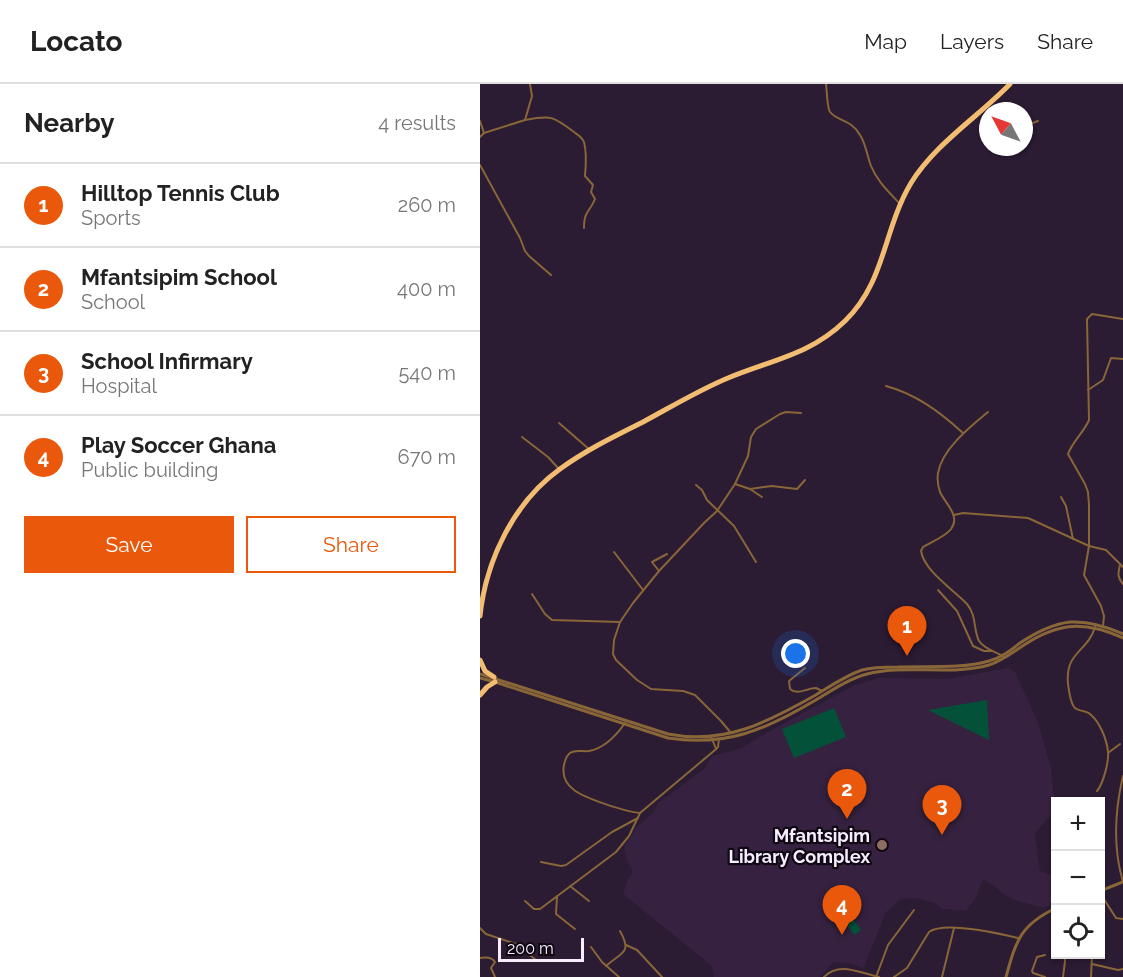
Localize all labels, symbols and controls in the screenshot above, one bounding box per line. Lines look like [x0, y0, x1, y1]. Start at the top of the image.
text: Locato [30, 25, 122, 58]
text: Map [864, 29, 907, 54]
text: Layers [940, 29, 1004, 54]
text: Share [1037, 29, 1093, 54]
north arrow [979, 102, 1033, 156]
text: Nearby [24, 108, 114, 138]
text: 4 results [378, 111, 456, 135]
text: Hilltop Tennis Club [81, 180, 280, 206]
text: 1 [39, 193, 48, 217]
text: 260 m [398, 193, 456, 217]
text: Sports [81, 206, 141, 230]
text: Mfantsipim School [81, 264, 277, 290]
text: 2 [38, 277, 49, 301]
text: 400 m [397, 277, 456, 301]
text: School [81, 290, 145, 314]
text: School Infirmary [81, 348, 253, 374]
text: 3 [38, 361, 49, 385]
text: 540 m [398, 361, 456, 385]
text: Hospital [81, 374, 157, 398]
text: Play Soccer Ghana [81, 432, 276, 458]
text: 4 [38, 445, 49, 469]
text: 670 m [398, 445, 456, 469]
text: Public building [81, 458, 218, 482]
button: Save [24, 516, 234, 573]
button: Share [246, 516, 456, 573]
pin: 1 [888, 606, 926, 656]
your location [781, 639, 810, 668]
pin: 2 [828, 770, 866, 819]
pin: 3 [922, 786, 962, 835]
map controls [1051, 797, 1105, 959]
button: + [1051, 797, 1105, 851]
place label: Mfantsipim Library Complex [728, 825, 870, 867]
marker: Mfantsipim Library Complex [875, 838, 889, 852]
button: − [1051, 851, 1105, 905]
pin: 4 [822, 886, 862, 935]
button: locate [1051, 905, 1105, 959]
scale bar [498, 935, 584, 962]
text: 200 m [507, 939, 554, 958]

